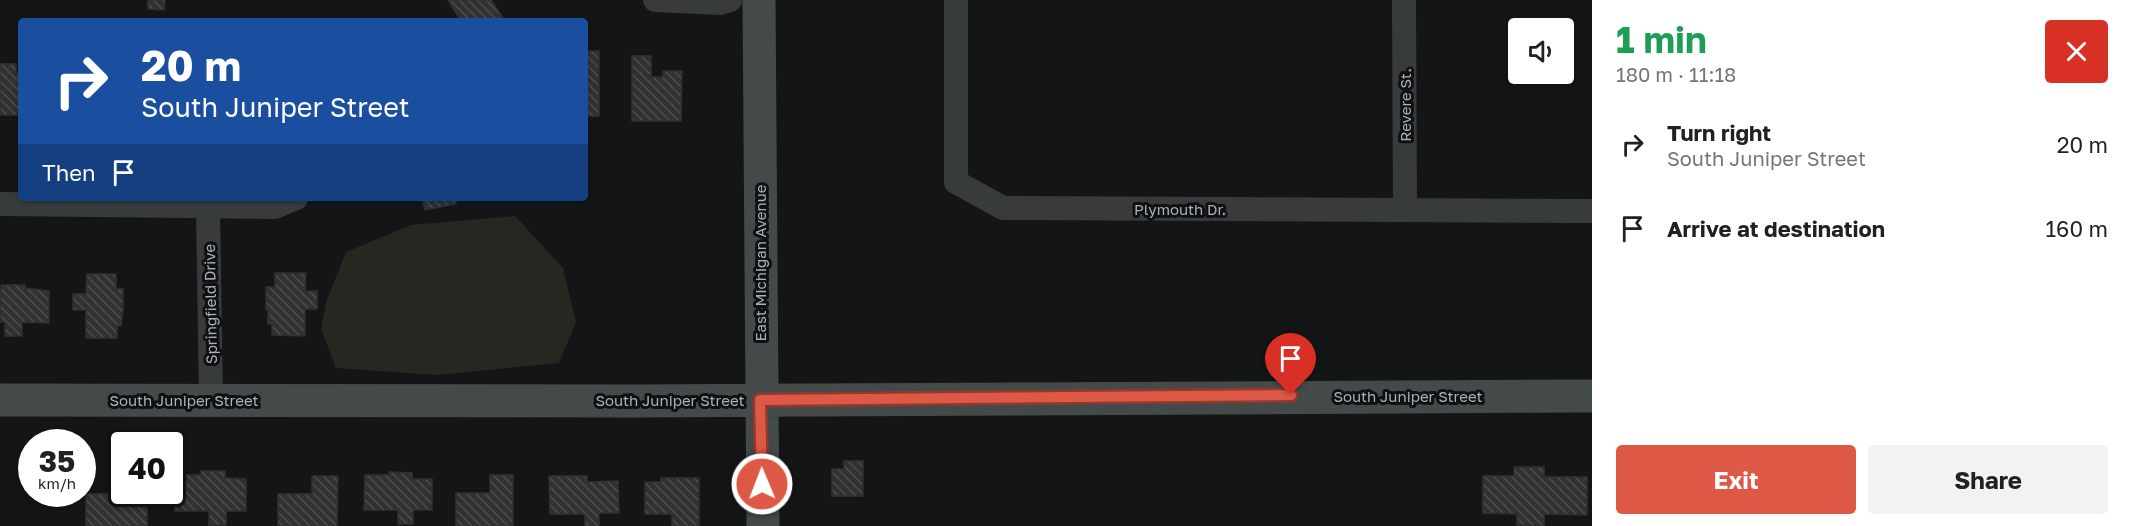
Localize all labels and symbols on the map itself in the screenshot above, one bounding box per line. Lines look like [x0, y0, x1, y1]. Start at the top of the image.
street label: Revere St. [1396, 68, 1414, 142]
street label: East Michigan Avenue [751, 184, 769, 342]
street label: Plymouth Dr. [1134, 200, 1226, 218]
street label: Springfield Drive [200, 243, 220, 364]
pin [1265, 333, 1316, 395]
street label: South Juniper Street [1333, 387, 1483, 405]
street label: South Juniper Street [109, 391, 259, 409]
street label: South Juniper Street [595, 391, 745, 409]
speed limit sign: 40 [108, 429, 186, 507]
position arrow [730, 452, 794, 516]

